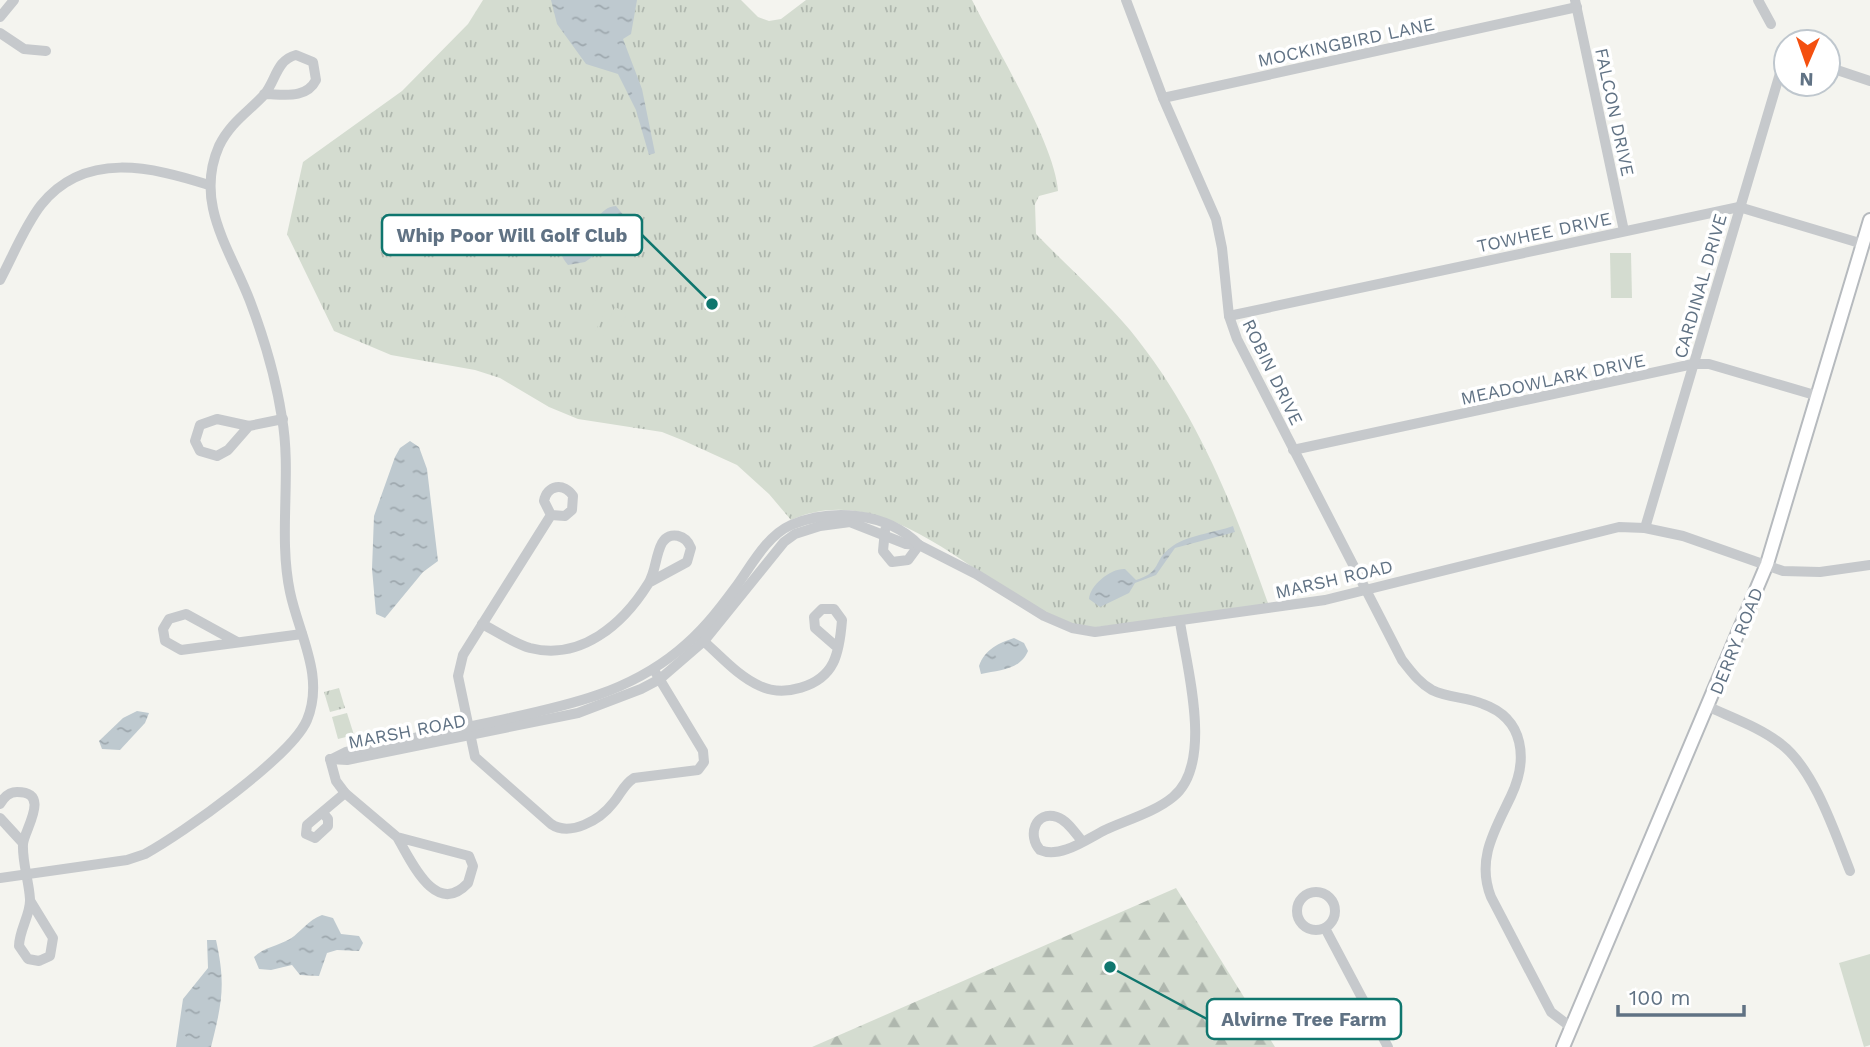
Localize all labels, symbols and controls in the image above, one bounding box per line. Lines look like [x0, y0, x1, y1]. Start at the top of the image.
street label: MOCKINGBIRD LANE [1256, 13, 1436, 71]
north arrow [1772, 28, 1842, 98]
street label: FALCON DRIVE [1591, 46, 1639, 178]
text: N [1799, 68, 1814, 91]
street label: TOWHEE DRIVE [1475, 208, 1613, 256]
street label: CARDINAL DRIVE [1669, 211, 1731, 361]
callout: Whip Poor Will Golf Club [382, 215, 642, 255]
text: Whip Poor Will Golf Club [397, 224, 628, 247]
street label: ROBIN DRIVE [1238, 316, 1308, 428]
street label: MEADOWLARK DRIVE [1459, 349, 1647, 409]
street label: MARSH ROAD [1273, 555, 1395, 603]
street label: DERRY ROAD [1705, 584, 1767, 698]
street label: MARSH ROAD [346, 709, 468, 753]
scale bar [1618, 974, 1744, 1018]
text: 100 m [1629, 985, 1691, 1010]
callout: Alvirne Tree Farm [1207, 999, 1401, 1039]
text: Alvirne Tree Farm [1221, 1008, 1387, 1031]

